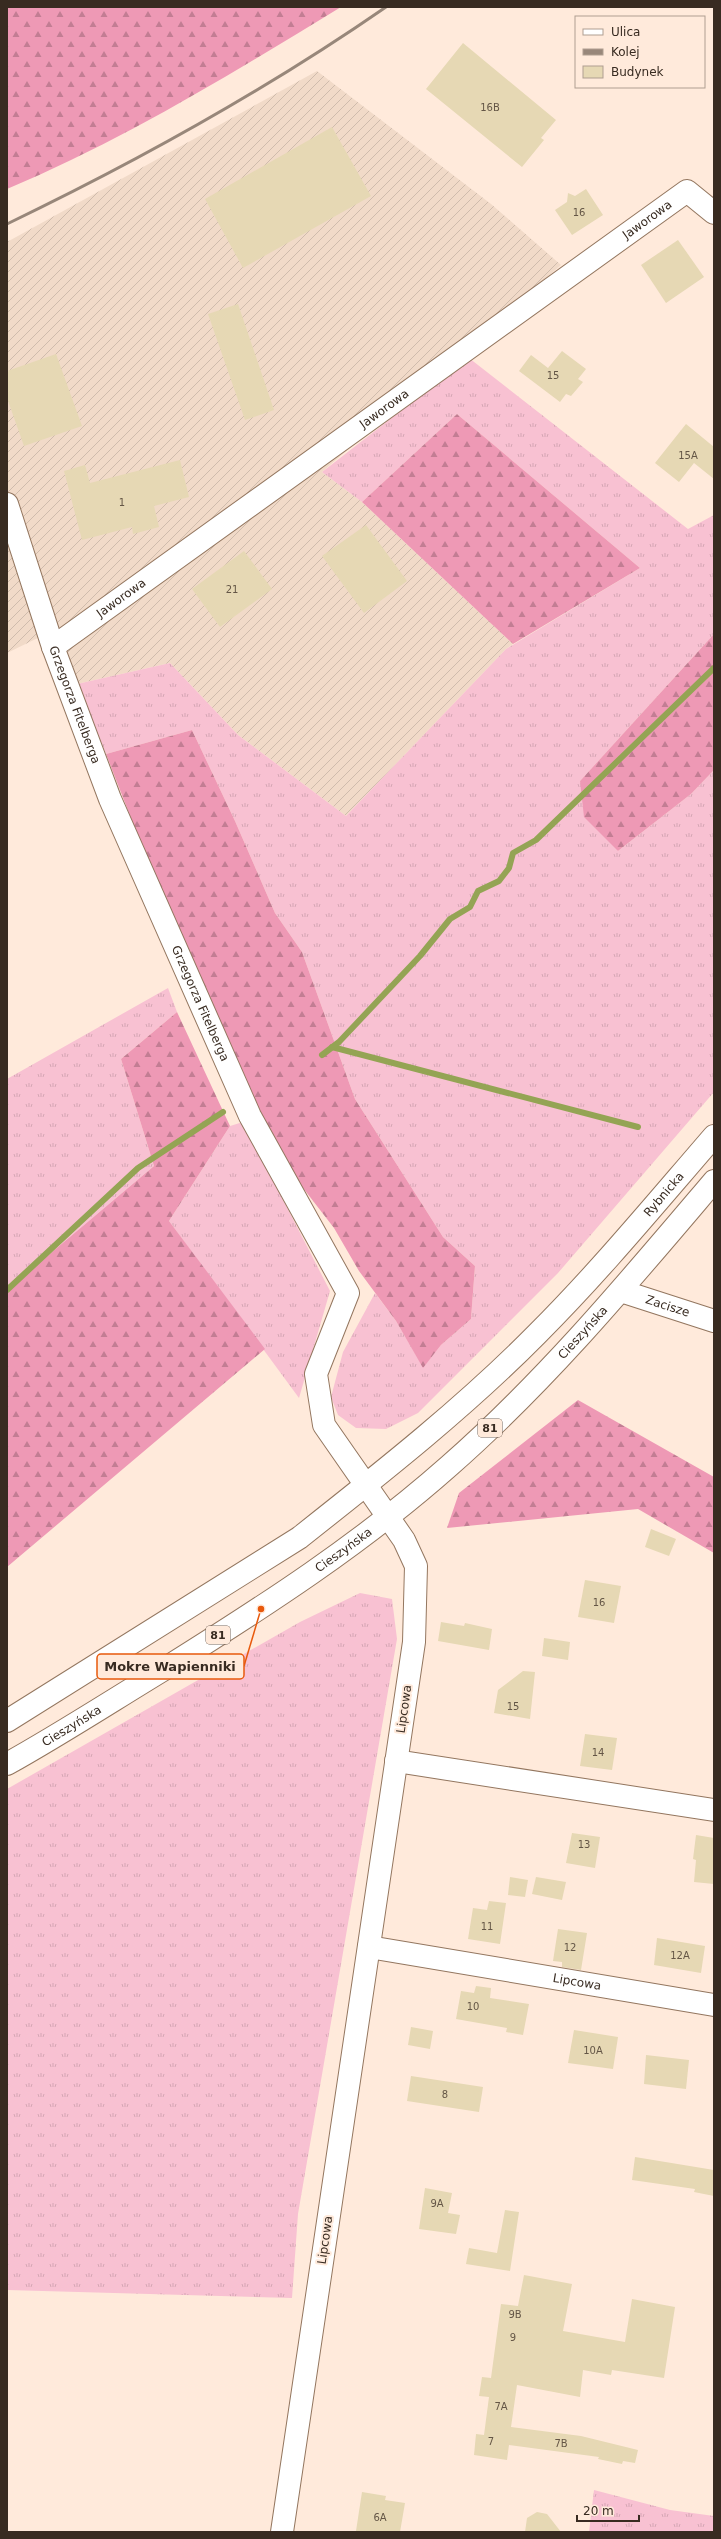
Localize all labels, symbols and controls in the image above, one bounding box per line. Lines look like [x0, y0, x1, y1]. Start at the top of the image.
legend [575, 16, 705, 88]
text: Ulica [611, 25, 640, 39]
text: Kolej [611, 45, 640, 59]
text: Budynek [611, 65, 664, 79]
house number: 16B [480, 102, 500, 113]
street label: Jaworowa [619, 197, 675, 243]
house number: 16 [573, 207, 585, 218]
house number: 15 [547, 370, 559, 381]
street label: Jaworowa [356, 386, 412, 432]
house number: 15A [678, 450, 698, 461]
house number: 1 [119, 497, 125, 508]
street label: Jaworowa [93, 576, 149, 621]
house number: 21 [226, 584, 238, 595]
street label: Grzegorza Fitelberga [46, 644, 103, 766]
street label: Grzegorza Fitelberga [169, 943, 232, 1063]
street label: Rybnicka [641, 1169, 687, 1219]
street label: Zacisze [644, 1292, 691, 1320]
street label: Cieszyńska [555, 1303, 610, 1362]
road number: 81 [478, 1419, 502, 1437]
street label: Cieszyńska [312, 1525, 375, 1575]
house number: 16 [593, 1597, 605, 1608]
road number: 81 [206, 1626, 230, 1644]
callout: Mokre Wapienniki [97, 1654, 244, 1679]
text: Mokre Wapienniki [104, 1659, 236, 1674]
street label: Lipcowa [394, 1684, 414, 1734]
house number: 15 [507, 1701, 519, 1712]
street label: Cieszyńska [39, 1703, 104, 1749]
house number: 14 [592, 1747, 604, 1758]
house number: 13 [578, 1839, 590, 1850]
house number: 11 [481, 1921, 493, 1932]
house number: 12 [564, 1942, 576, 1953]
house number: 12A [670, 1950, 690, 1961]
street label: Lipcowa [552, 1971, 602, 1993]
house number: 10 [467, 2001, 479, 2012]
house number: 10A [583, 2045, 603, 2056]
house number: 8 [442, 2089, 448, 2100]
house number: 9A [430, 2198, 444, 2209]
street label: Lipcowa [315, 2215, 335, 2265]
house number: 9B [508, 2309, 522, 2320]
house number: 9 [510, 2332, 516, 2343]
house number: 7A [494, 2401, 508, 2412]
house number: 7 [488, 2436, 494, 2447]
house number: 7B [554, 2438, 568, 2449]
scale bar [577, 2497, 639, 2523]
text: 20 m [583, 2504, 614, 2518]
house number: 6A [373, 2512, 387, 2523]

